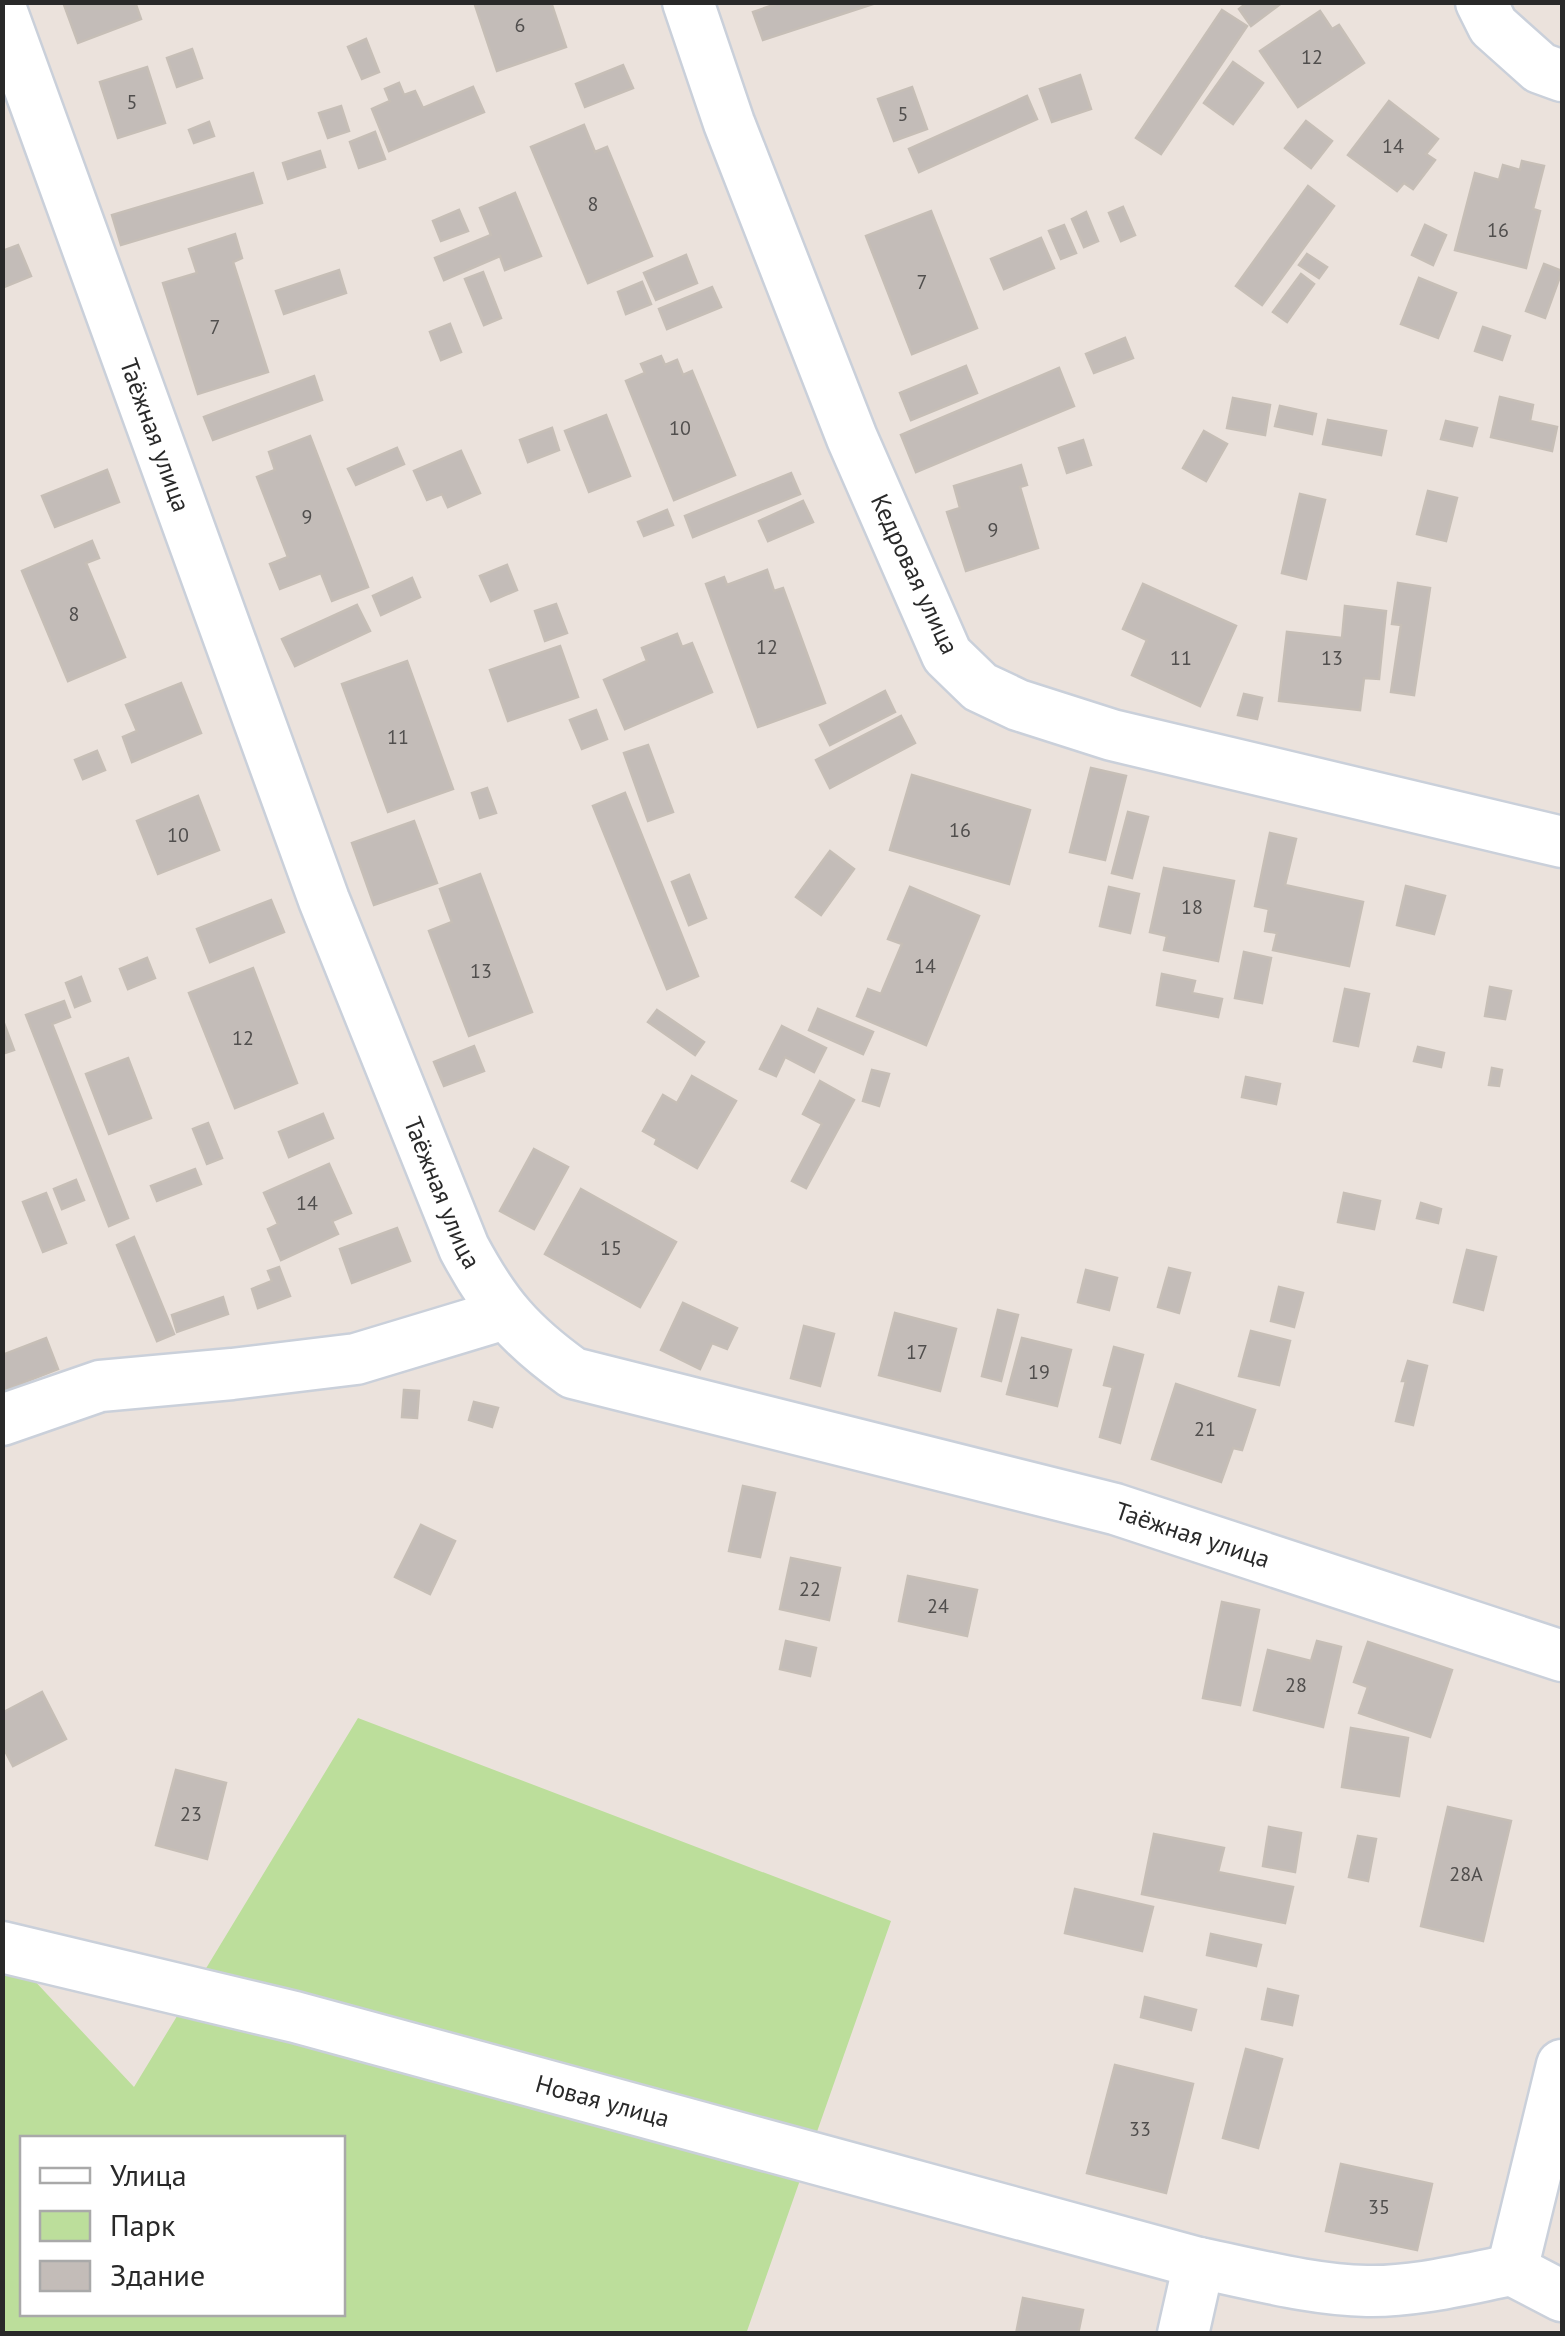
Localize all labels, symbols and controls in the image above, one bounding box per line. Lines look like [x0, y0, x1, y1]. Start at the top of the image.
house number: 6 [515, 12, 525, 38]
house number: 12 [1301, 44, 1323, 70]
house number: 5 [127, 89, 137, 115]
house number: 5 [898, 101, 908, 127]
house number: 14 [1382, 133, 1404, 159]
house number: 8 [588, 191, 598, 217]
house number: 16 [1487, 217, 1509, 243]
house number: 7 [917, 269, 927, 295]
house number: 7 [210, 314, 220, 340]
street label: Таёжная улица [113, 354, 198, 516]
house number: 10 [669, 415, 691, 441]
street label: Кедровая улица [864, 489, 966, 659]
house number: 9 [302, 504, 312, 530]
house number: 9 [988, 517, 998, 543]
house number: 8 [69, 601, 79, 627]
house number: 12 [756, 634, 778, 660]
house number: 11 [1170, 645, 1192, 671]
house number: 13 [1321, 645, 1343, 671]
house number: 11 [387, 724, 409, 750]
house number: 16 [949, 817, 971, 843]
house number: 10 [167, 822, 189, 848]
house number: 18 [1181, 894, 1203, 920]
house number: 14 [914, 953, 936, 979]
house number: 13 [470, 958, 492, 984]
house number: 12 [232, 1025, 254, 1051]
street label: Таёжная улица [397, 1112, 488, 1274]
house number: 14 [296, 1190, 318, 1216]
house number: 15 [600, 1235, 622, 1261]
house number: 17 [906, 1339, 928, 1365]
house number: 19 [1028, 1359, 1050, 1385]
house number: 21 [1194, 1416, 1216, 1442]
street label: Таёжная улица [1111, 1494, 1274, 1575]
house number: 22 [799, 1576, 821, 1602]
house number: 24 [927, 1593, 949, 1619]
house number: 28 [1285, 1672, 1307, 1698]
house number: 23 [180, 1801, 202, 1827]
house number: 28А [1449, 1861, 1483, 1887]
street label: Новая улица [532, 2067, 673, 2134]
house number: 33 [1129, 2116, 1151, 2142]
legend [20, 2136, 345, 2316]
text: Улица [110, 2155, 187, 2194]
house number: 35 [1368, 2194, 1390, 2220]
text: Парк [110, 2205, 176, 2244]
text: Здание [110, 2255, 205, 2294]

